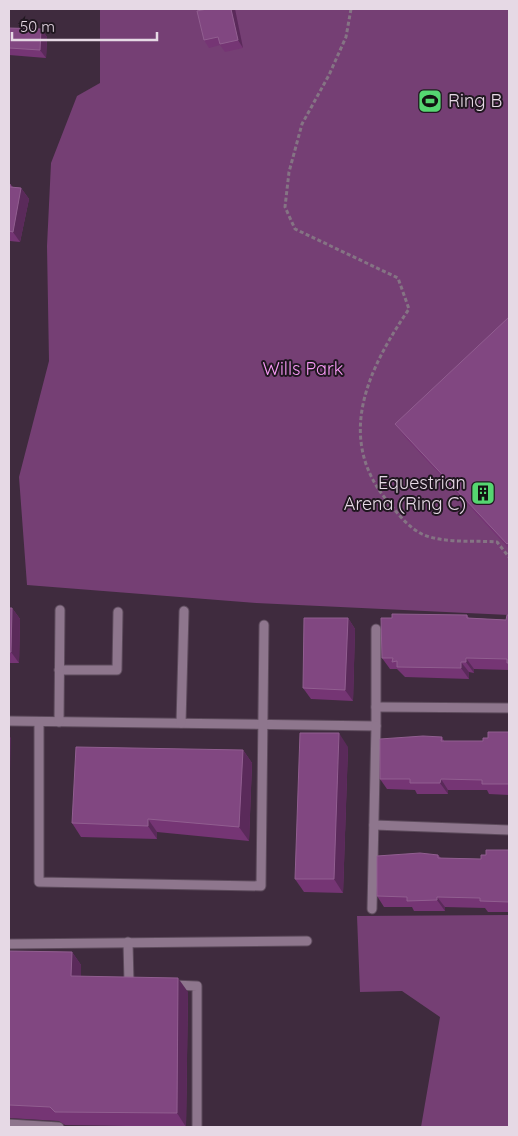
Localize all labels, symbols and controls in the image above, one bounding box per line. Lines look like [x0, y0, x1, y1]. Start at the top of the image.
scale bar [12, 10, 158, 42]
text: 50 m [20, 17, 55, 36]
sports icon: Ring B [417, 88, 443, 114]
place label: Ring B [448, 89, 502, 112]
park label: Wills Park [263, 357, 343, 380]
place label: Equestrian Arena (Ring C) [344, 471, 466, 515]
building icon: Equestrian Arena (Ring C) [470, 480, 496, 506]

